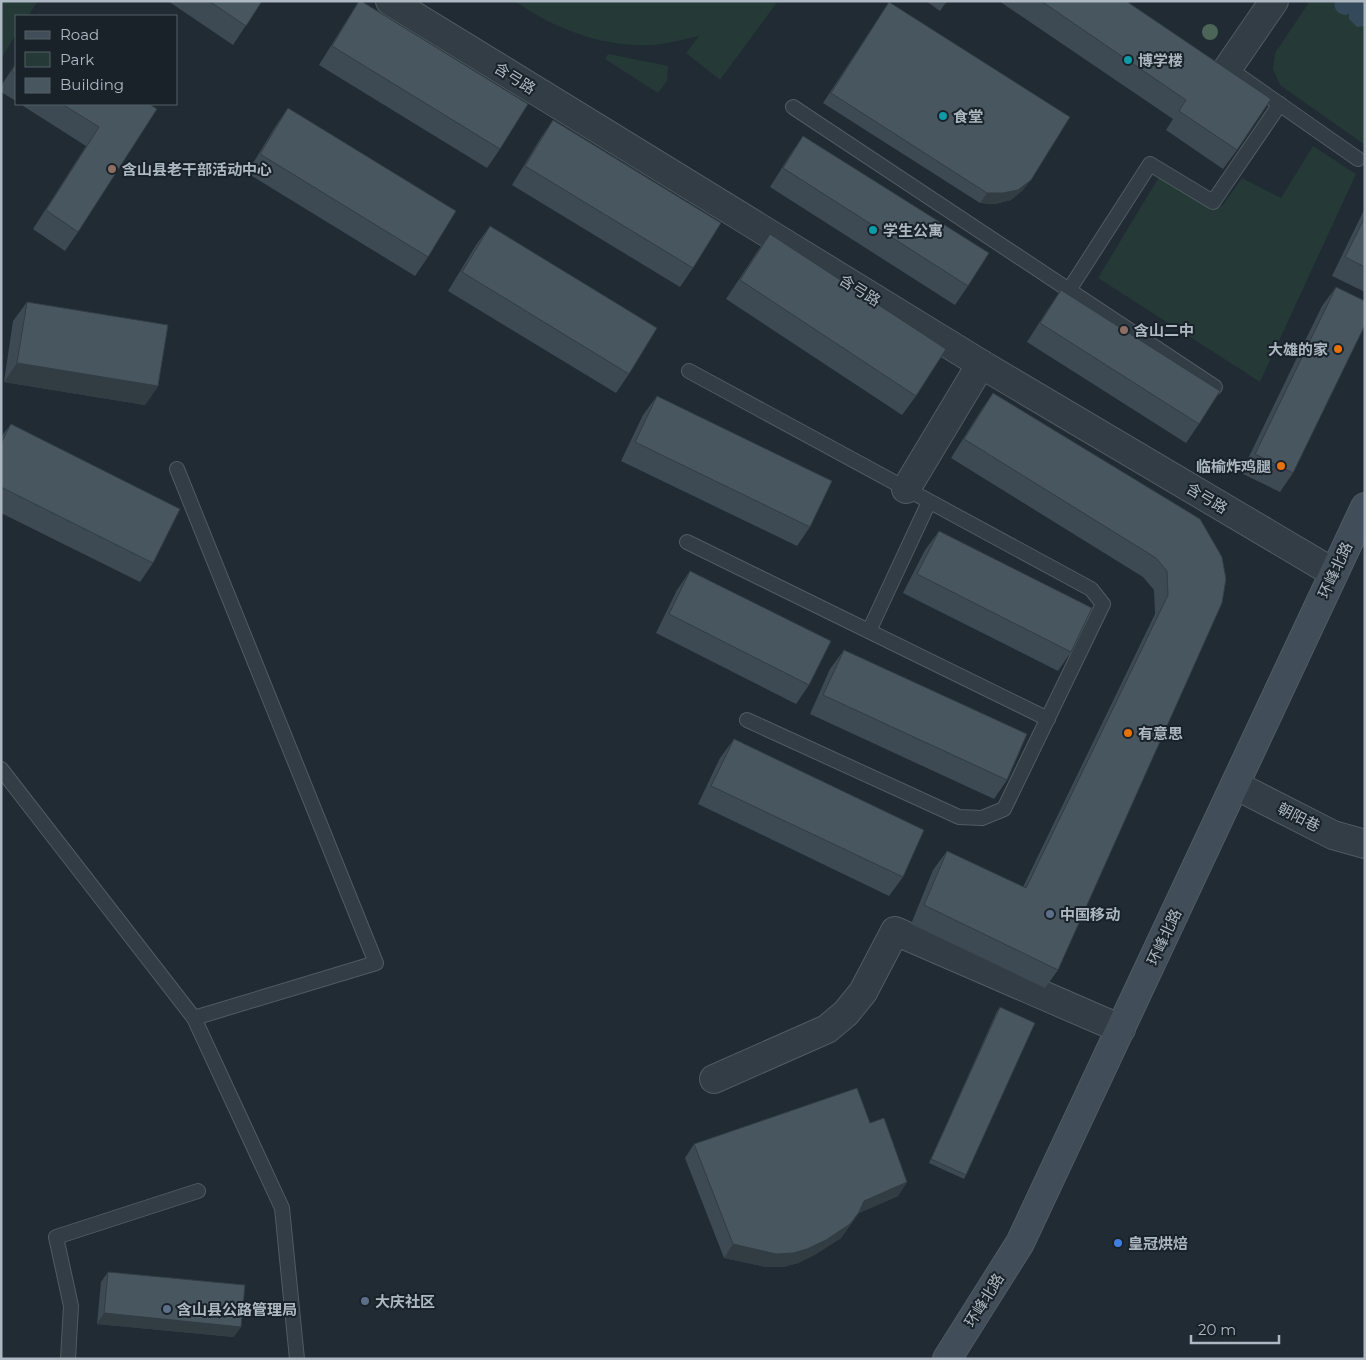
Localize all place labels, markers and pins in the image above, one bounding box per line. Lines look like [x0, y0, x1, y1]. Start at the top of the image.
place label: 博学楼 [1138, 51, 1183, 70]
marker: 博学楼 [1122, 54, 1134, 66]
place label: 食堂 [953, 107, 983, 126]
marker: 食堂 [937, 110, 949, 122]
place label: 含山县老干部活动中心 [122, 160, 272, 179]
marker: 含山县老干部活动中心 [106, 163, 118, 175]
place label: 学生公寓 [883, 221, 943, 240]
marker: 学生公寓 [867, 224, 879, 236]
place label: 含山二中 [1134, 321, 1194, 340]
marker: 含山二中 [1118, 324, 1130, 336]
place label: 大雄的家 [1268, 340, 1328, 359]
marker: 大雄的家 [1332, 343, 1344, 355]
place label: 临榆炸鸡腿 [1196, 457, 1271, 476]
marker: 临榆炸鸡腿 [1275, 460, 1287, 472]
place label: 有意思 [1138, 724, 1183, 743]
marker: 有意思 [1122, 727, 1134, 739]
place label: 中国移动 [1060, 905, 1120, 924]
marker: 中国移动 [1044, 908, 1056, 920]
place label: 皇冠烘焙 [1128, 1234, 1188, 1253]
marker: 皇冠烘焙 [1112, 1237, 1124, 1249]
place label: 大庆社区 [375, 1292, 435, 1311]
marker: 大庆社区 [359, 1295, 371, 1307]
place label: 含山县公路管理局 [177, 1300, 297, 1319]
marker: 含山县公路管理局 [161, 1303, 173, 1315]

